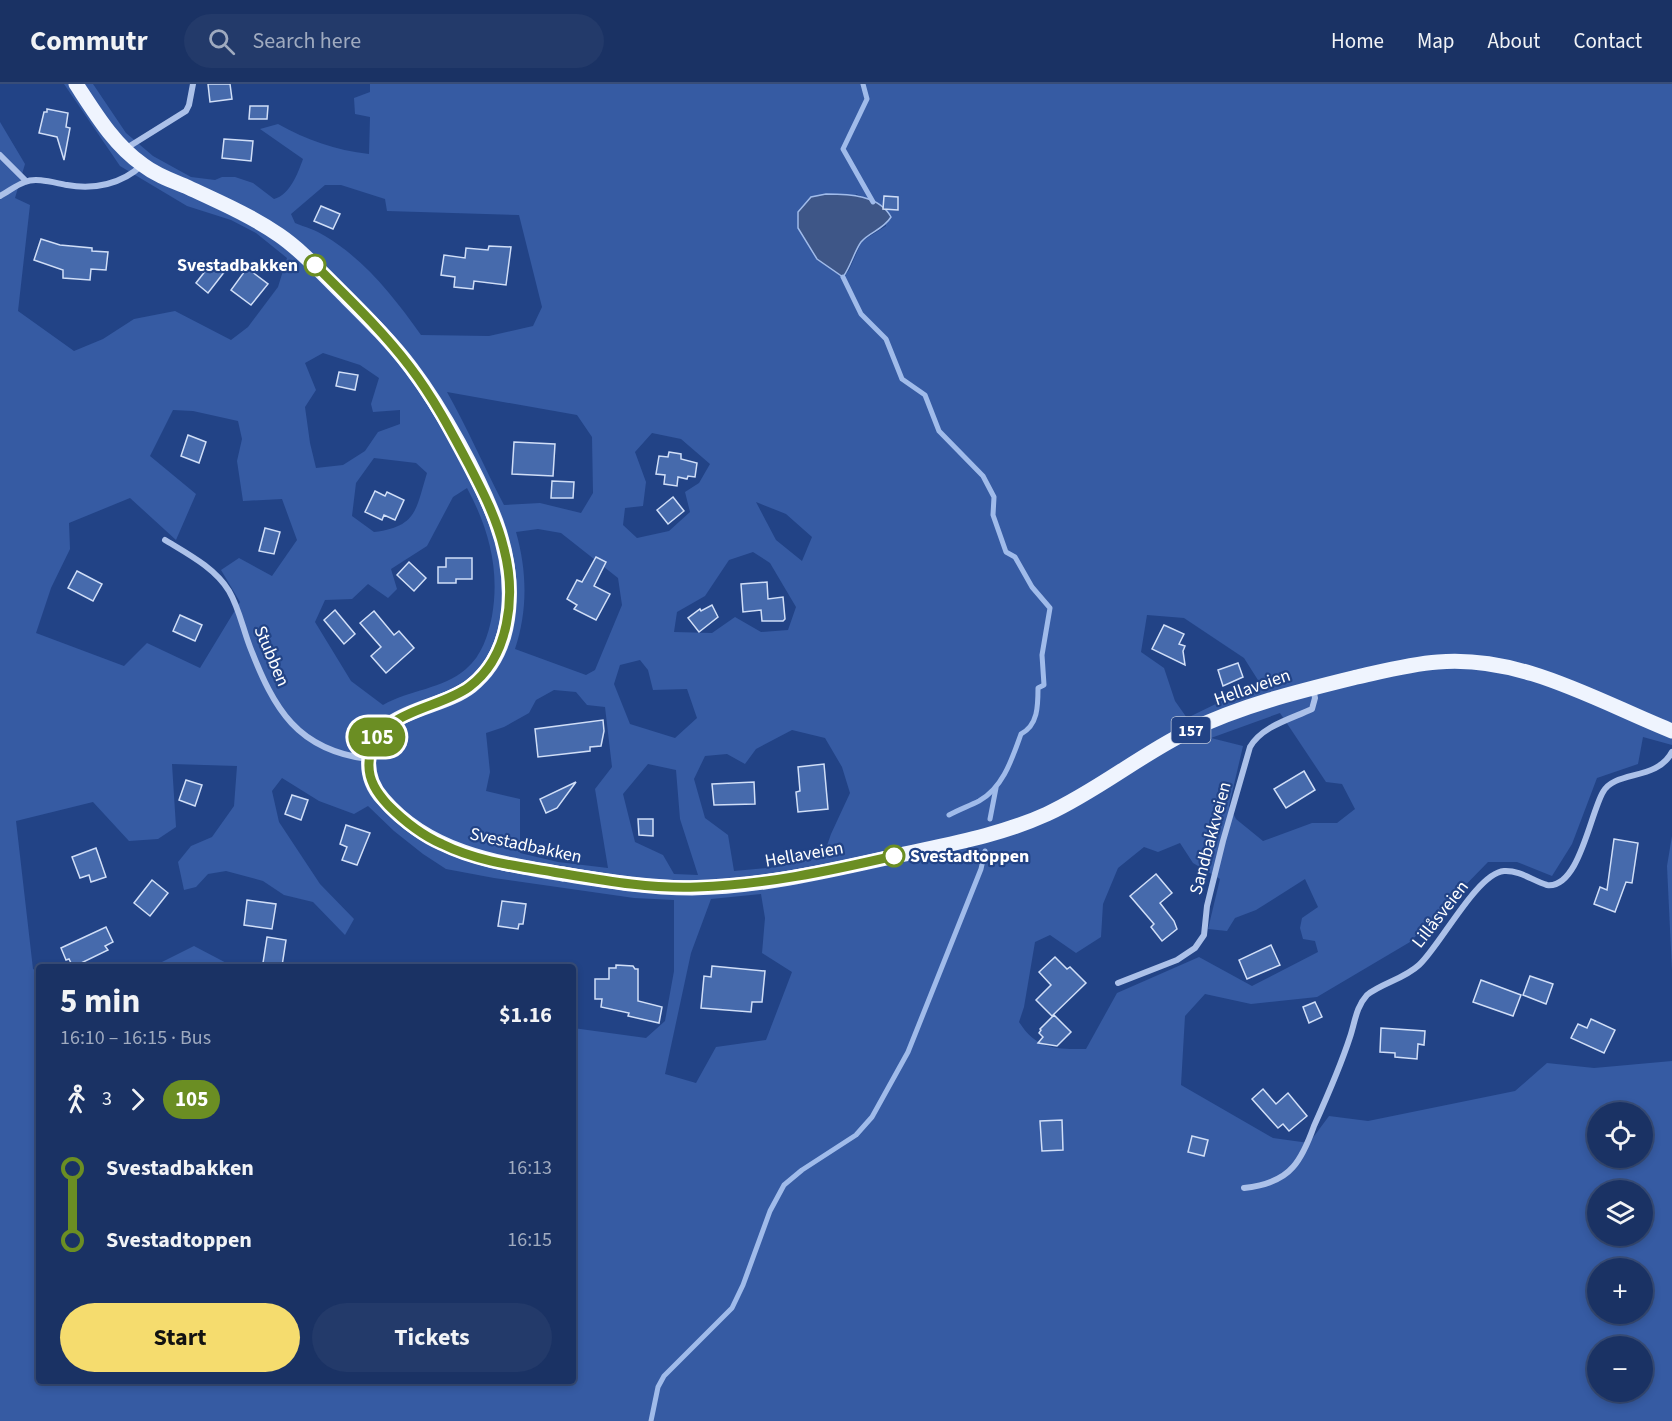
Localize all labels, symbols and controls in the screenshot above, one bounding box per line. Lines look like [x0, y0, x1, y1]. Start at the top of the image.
search box [184, 14, 604, 68]
text: Commutr [30, 21, 148, 61]
icon: search [205, 25, 238, 58]
text: Search here [253, 25, 361, 57]
text: Home [1331, 26, 1384, 56]
text: Map [1417, 26, 1455, 56]
text: About [1488, 26, 1540, 56]
text: Contact [1573, 26, 1642, 56]
place label: Svestadbakken [177, 253, 298, 278]
marker: Svestadbakken [304, 254, 326, 276]
street label: Stubben [248, 622, 296, 690]
street label: Hellaveien [1211, 663, 1294, 712]
road number: 157 [1172, 717, 1210, 743]
line badge: 105 [342, 718, 412, 756]
text: 105 [360, 722, 394, 752]
street label: Sandbakkveien [1183, 779, 1238, 897]
street label: Svestadbakken [468, 821, 584, 870]
street label: Hellaveien [763, 835, 845, 874]
place label: Svestadtoppen [910, 844, 1029, 869]
marker: Svestadtoppen [883, 845, 905, 867]
street label: Lillåsveien [1406, 875, 1475, 953]
text: 5 min [60, 978, 140, 1025]
text: $1.16 [499, 999, 552, 1031]
text: 16:10 – 16:15 · Bus [60, 1024, 211, 1052]
icon: walk [60, 1083, 93, 1116]
icon: forward [121, 1083, 154, 1116]
text: 105 [175, 1084, 208, 1114]
text: 3 [102, 1085, 112, 1113]
map controls [1587, 1102, 1653, 1402]
button: locate [1587, 1102, 1653, 1168]
text: Svestadbakken [106, 1152, 254, 1184]
text: 16:13 [507, 1154, 552, 1182]
button: layers [1587, 1180, 1653, 1246]
text: Svestadtoppen [106, 1224, 252, 1256]
text: 16:15 [507, 1226, 552, 1254]
button: + [1587, 1258, 1653, 1324]
button: Start [60, 1303, 300, 1372]
button: Tickets [312, 1303, 552, 1372]
button: − [1587, 1336, 1653, 1402]

